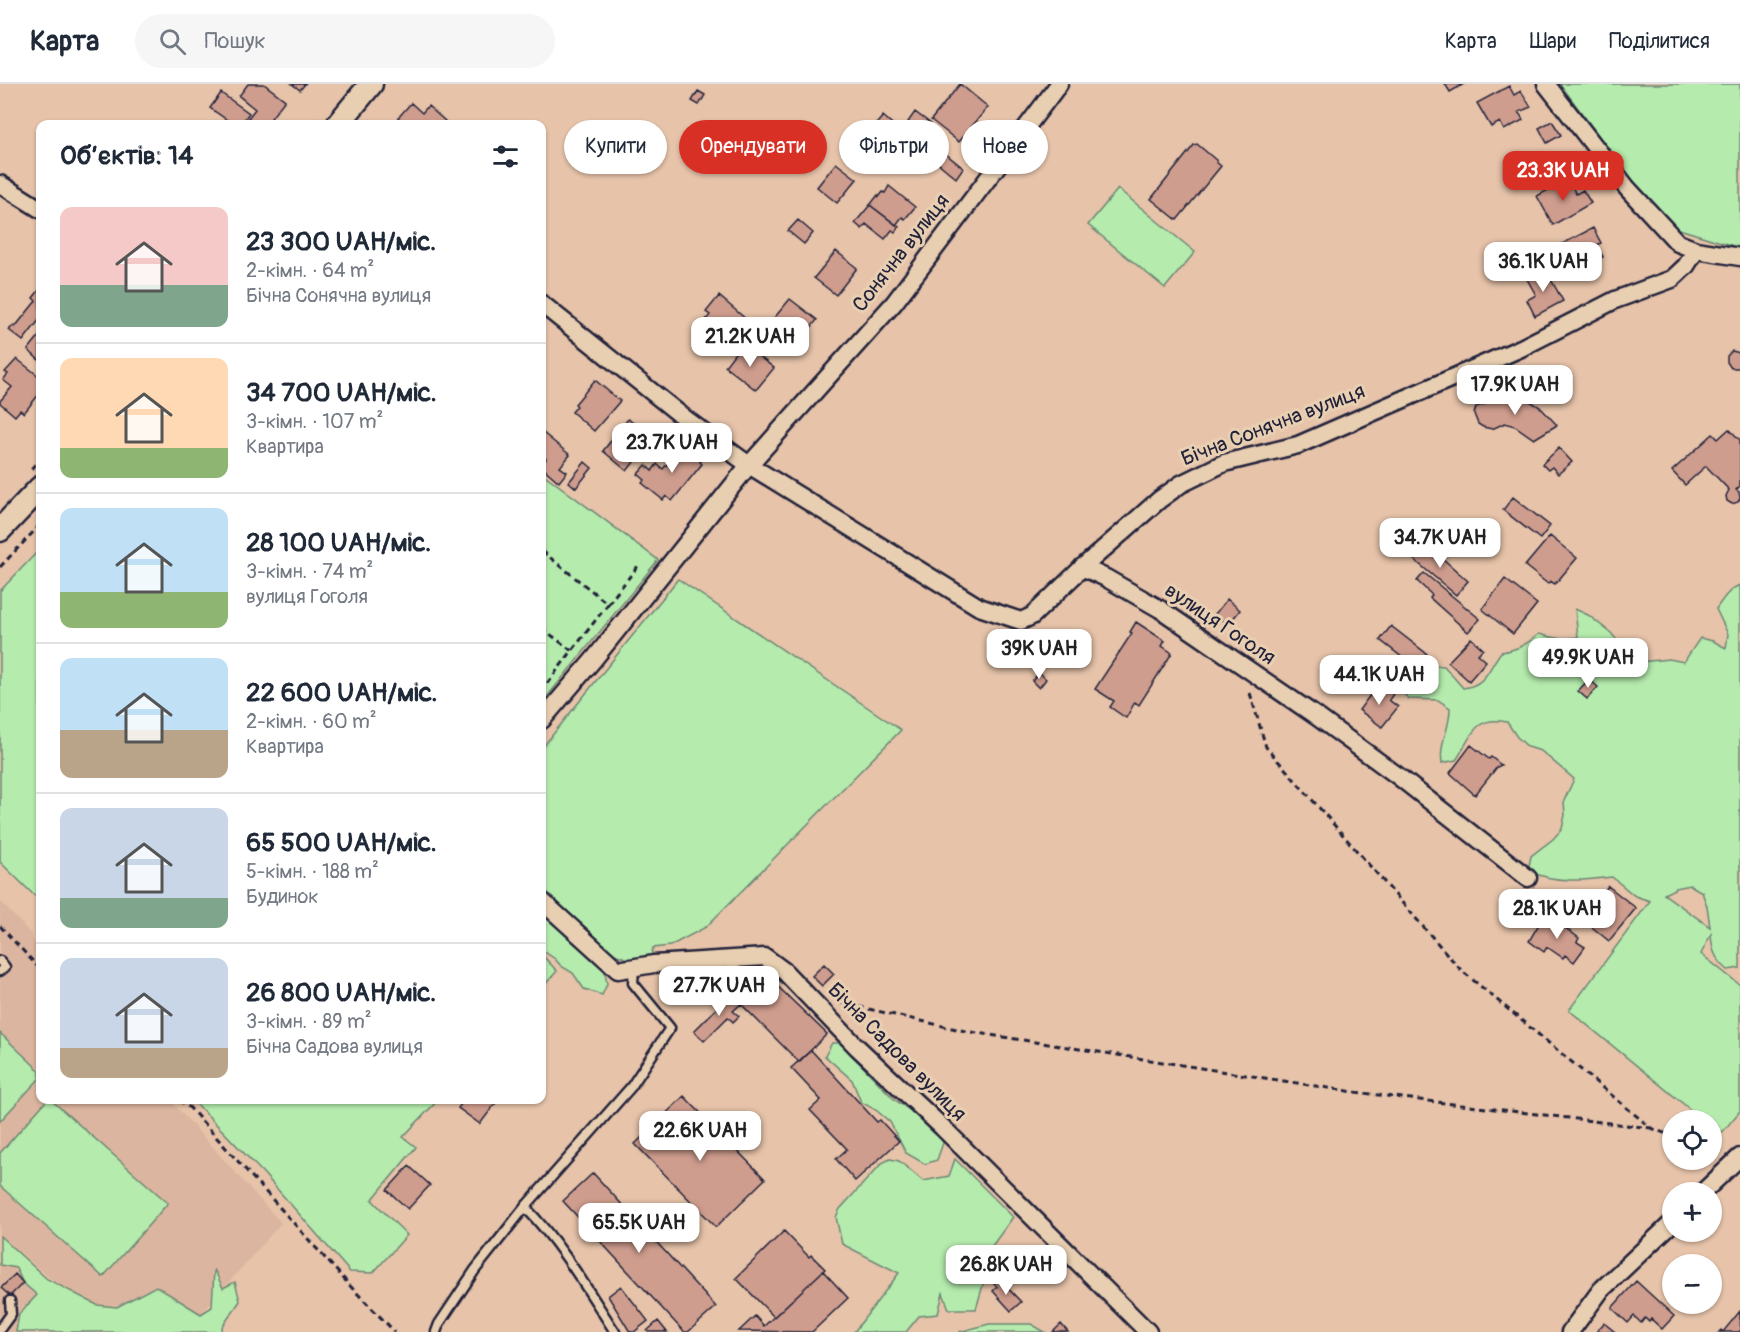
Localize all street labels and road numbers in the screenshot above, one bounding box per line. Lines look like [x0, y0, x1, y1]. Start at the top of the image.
street label: Сонячна вулиця [846, 188, 956, 318]
street label: Бічна Сонячна вулиця [1177, 378, 1369, 472]
street label: вулиця Гоголя [1159, 577, 1281, 671]
street label: Бічна Садова вулиця [822, 977, 972, 1127]

